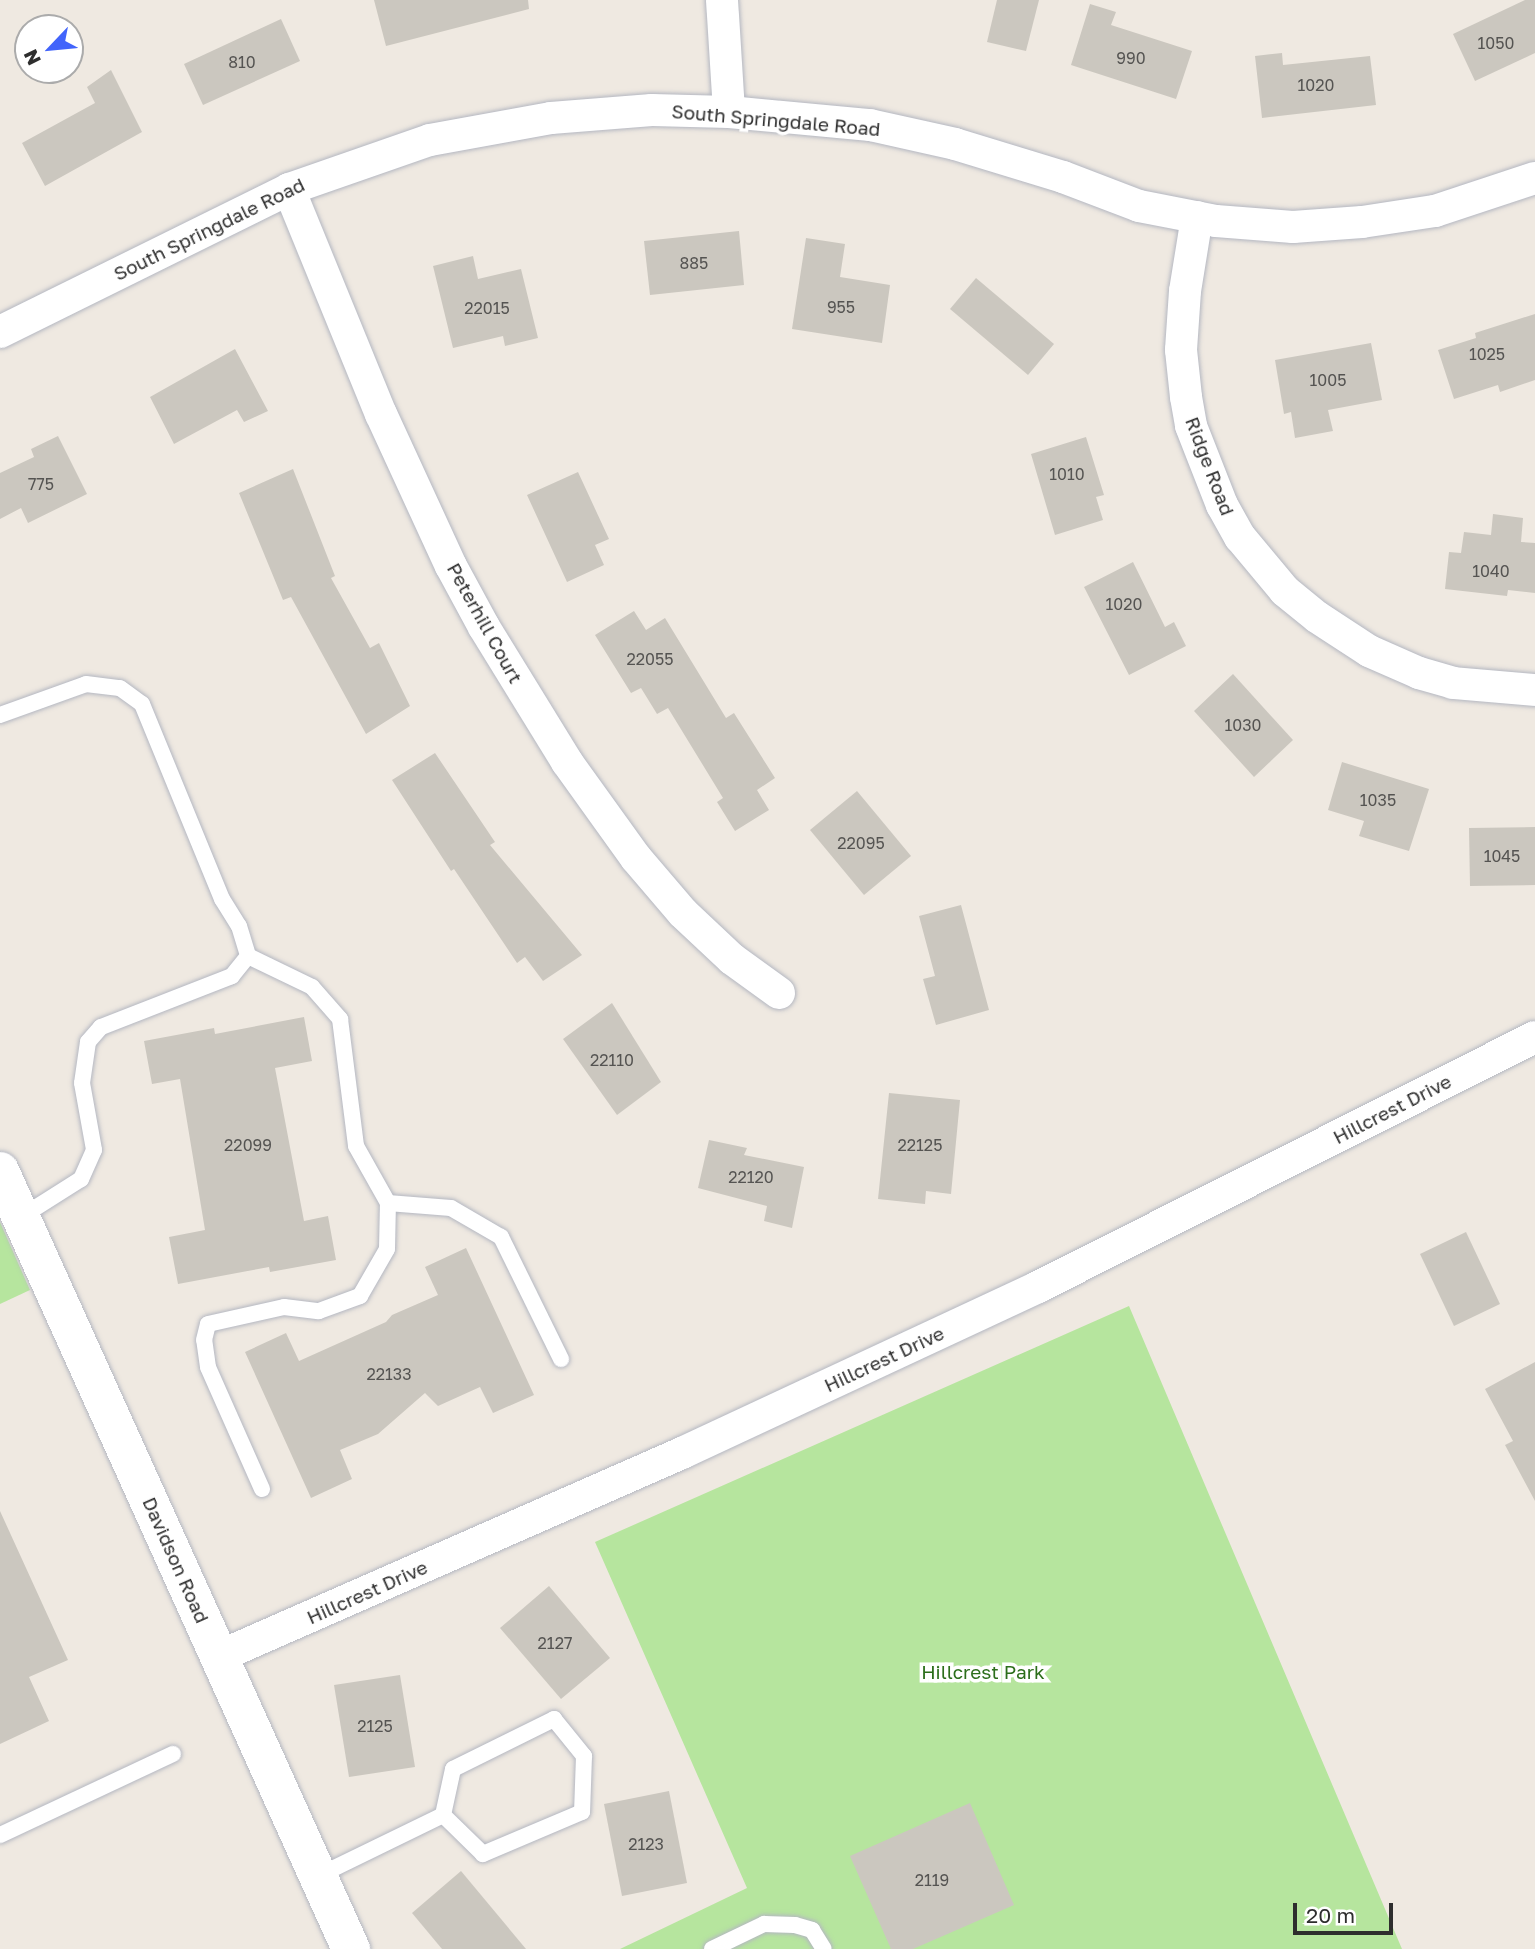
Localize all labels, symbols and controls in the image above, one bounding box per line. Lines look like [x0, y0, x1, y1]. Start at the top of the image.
north arrow [14, 14, 84, 84]
house number: 1050 [1478, 33, 1514, 53]
text: N [18, 46, 45, 69]
house number: 990 [1116, 48, 1146, 68]
house number: 810 [228, 52, 256, 72]
house number: 1020 [1298, 75, 1334, 95]
street label: South Springdale Road [671, 100, 881, 140]
street label: South Springdale Road [110, 173, 308, 285]
house number: 885 [680, 253, 708, 273]
house number: 955 [827, 297, 855, 317]
house number: 22015 [464, 298, 510, 318]
house number: 1025 [1469, 344, 1505, 364]
house number: 1005 [1310, 370, 1346, 390]
street label: Ridge Road [1181, 414, 1239, 518]
house number: 1010 [1049, 464, 1085, 484]
house number: 775 [28, 474, 54, 494]
street label: Peterhill Court [442, 559, 528, 687]
house number: 1040 [1472, 561, 1510, 581]
house number: 1020 [1106, 594, 1142, 614]
house number: 22055 [626, 649, 674, 669]
house number: 1030 [1225, 715, 1261, 735]
house number: 1035 [1360, 790, 1396, 810]
house number: 22095 [837, 833, 885, 853]
house number: 1045 [1484, 846, 1520, 866]
house number: 22110 [590, 1050, 634, 1070]
street label: Hillcrest Drive [1329, 1069, 1455, 1149]
house number: 22099 [224, 1135, 272, 1155]
house number: 22125 [898, 1135, 942, 1155]
house number: 22120 [728, 1167, 774, 1187]
street label: Hillcrest Drive [820, 1321, 948, 1397]
house number: 22133 [366, 1364, 412, 1384]
street label: Davidson Road [138, 1493, 214, 1627]
street label: Hillcrest Drive [303, 1555, 431, 1629]
house number: 2127 [538, 1633, 572, 1653]
park label: Hillcrest Park [921, 1661, 1045, 1683]
house number: 2125 [357, 1716, 393, 1736]
house number: 2123 [628, 1834, 664, 1854]
house number: 2119 [915, 1870, 949, 1890]
scale bar [1297, 1890, 1397, 1934]
text: 20 m [1306, 1902, 1355, 1928]

